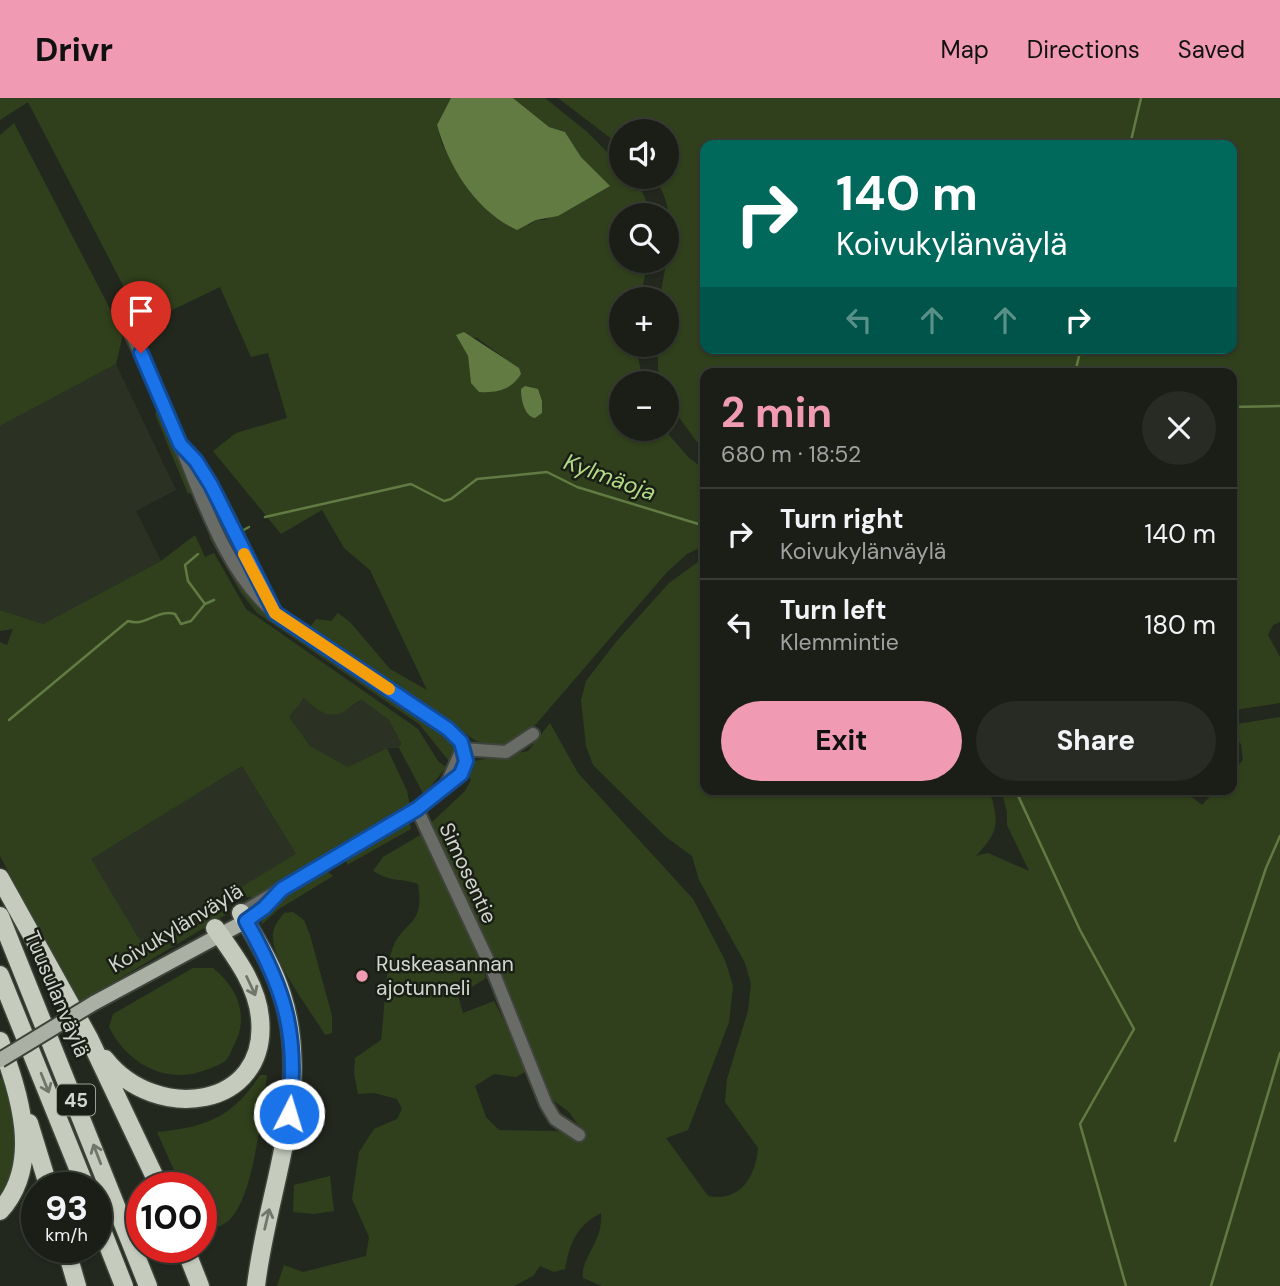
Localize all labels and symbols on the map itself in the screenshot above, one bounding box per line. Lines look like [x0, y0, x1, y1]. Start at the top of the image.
pin [111, 281, 171, 353]
water label: Kylmäoja [560, 446, 660, 508]
street label: Simosentie [432, 818, 504, 928]
street label: Koivukylänväylä [104, 877, 248, 979]
street label: Tuusulanväylä [18, 927, 96, 1061]
place label: Ruskeasannan ajotunneli [376, 950, 514, 1002]
marker: Ruskeasannan ajotunneli [354, 968, 370, 984]
one-way arrow [244, 975, 258, 996]
one-way arrow [40, 1072, 53, 1094]
position arrow [252, 1077, 326, 1151]
road number: 45 [57, 1084, 95, 1116]
one-way arrow [89, 1144, 102, 1165]
speed limit sign: 100 [126, 1172, 217, 1263]
one-way arrow [261, 1208, 274, 1231]

